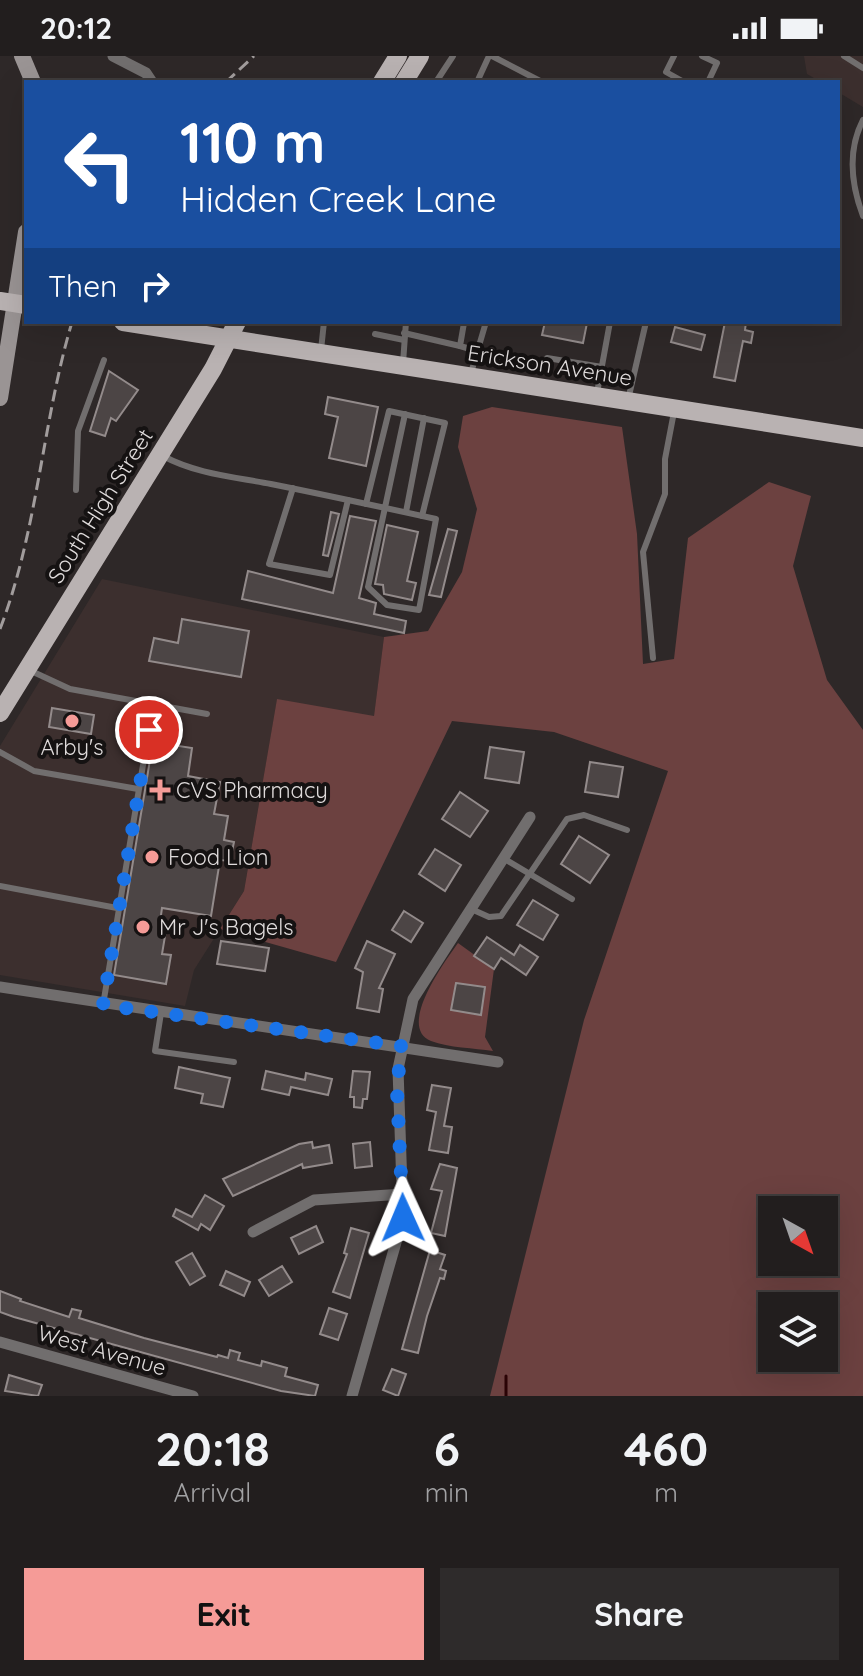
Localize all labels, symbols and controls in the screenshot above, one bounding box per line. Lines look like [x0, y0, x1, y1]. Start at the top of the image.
text: 20:12 [40, 9, 112, 47]
text: 110 m [180, 107, 325, 177]
icon: left [48, 112, 152, 216]
text: Hidden Creek Lane [180, 176, 497, 221]
icon: right [133, 264, 177, 308]
text: Then [48, 267, 117, 305]
street label: Erickson Avenue [466, 338, 634, 392]
street label: South High Street [41, 424, 159, 588]
pin [115, 696, 183, 764]
icon: arrive [127, 708, 171, 752]
marker: Arby's [63, 712, 81, 730]
place label: Arby's [40, 733, 104, 761]
place label: CVS Pharmacy [176, 776, 328, 804]
marker: CVS Pharmacy [151, 781, 169, 799]
place label: Food Lion [168, 843, 268, 871]
marker: Food Lion [143, 848, 161, 866]
place label: Mr J's Bagels [159, 913, 294, 941]
marker: Mr J's Bagels [134, 918, 152, 936]
position arrow [361, 1176, 445, 1260]
north arrow [758, 1196, 838, 1276]
map controls [758, 1196, 838, 1372]
button: layers [758, 1292, 838, 1372]
street label: West Avenue [35, 1318, 169, 1382]
text: 20:18 [155, 1418, 270, 1478]
text: 6 [434, 1418, 460, 1478]
text: 460 [624, 1418, 708, 1478]
text: Arrival [173, 1476, 251, 1509]
text: min [425, 1476, 469, 1509]
text: m [654, 1476, 678, 1509]
button: Exit [24, 1568, 424, 1660]
button: Share [440, 1568, 839, 1660]

